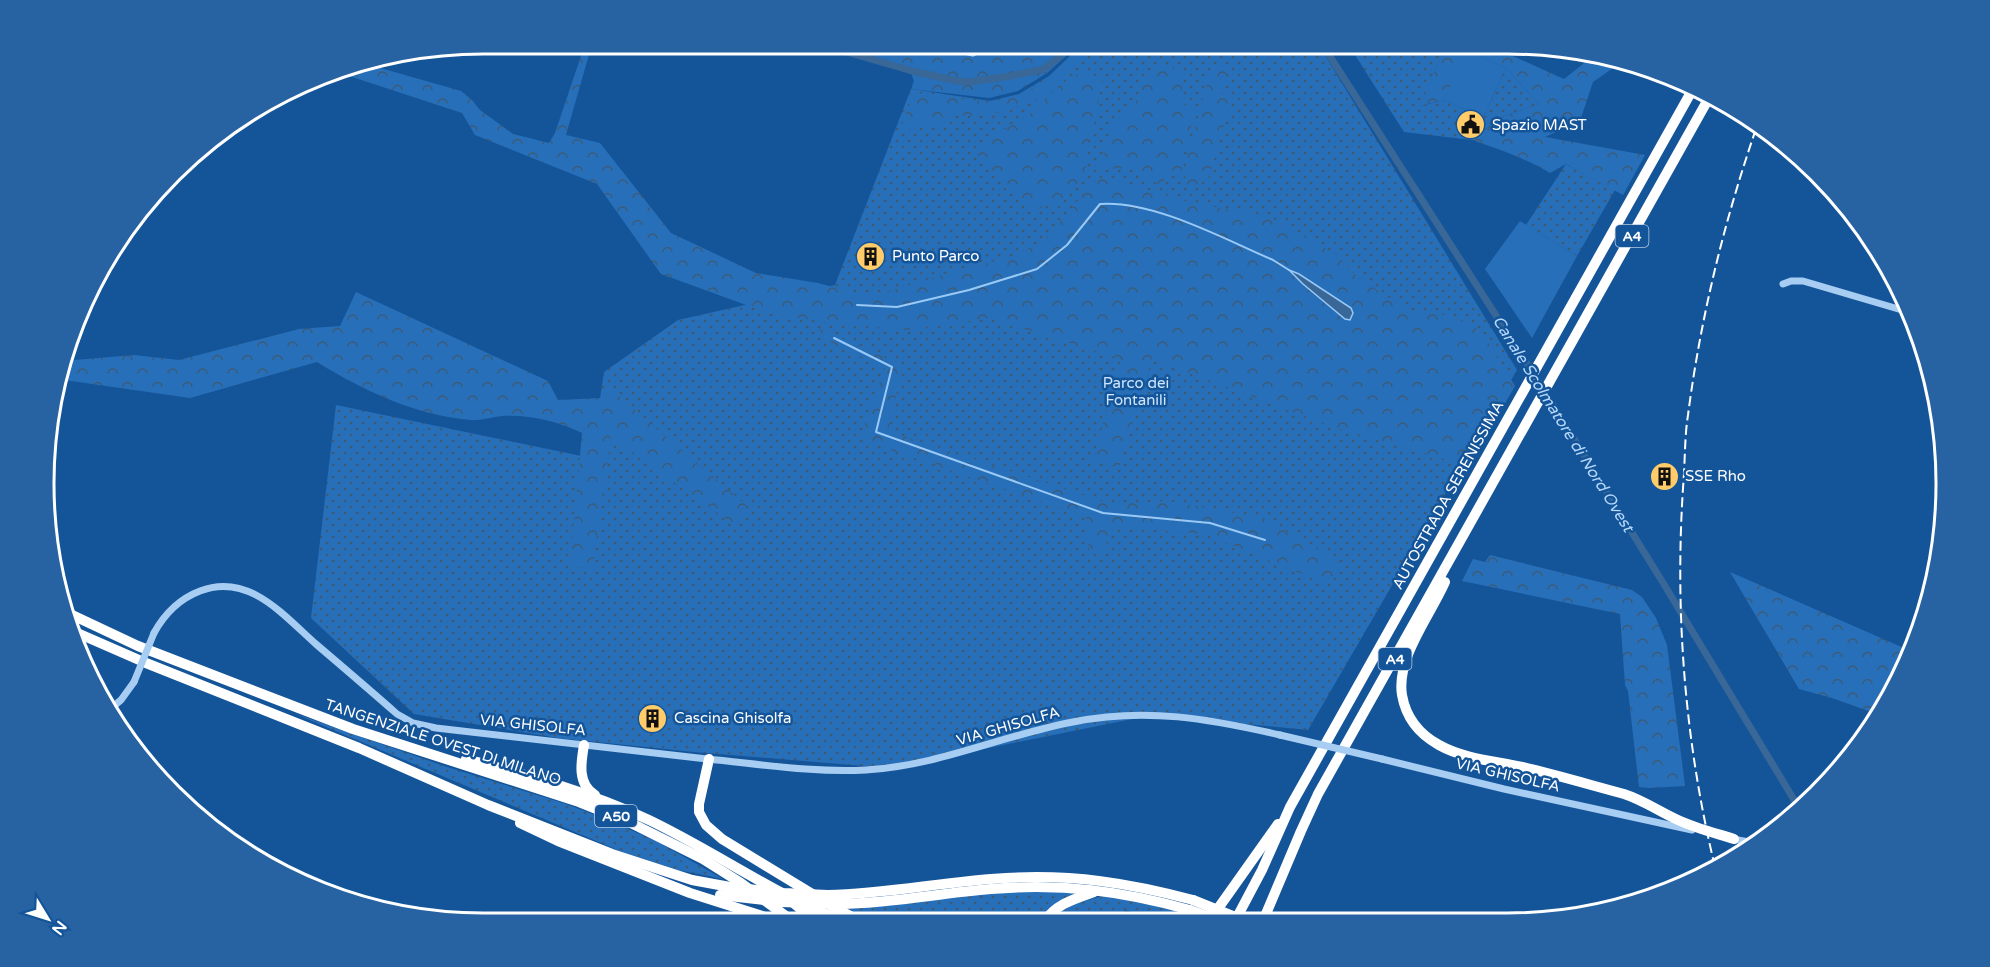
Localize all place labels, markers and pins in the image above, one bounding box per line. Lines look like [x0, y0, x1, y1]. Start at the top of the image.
public building icon: Spazio MAST [1455, 109, 1487, 141]
place label: Spazio MAST [1492, 116, 1587, 134]
building icon: Punto Parco [855, 240, 887, 272]
place label: Punto Parco [892, 247, 979, 265]
building icon: SSE Rho [1648, 460, 1680, 492]
place label: SSE Rho [1685, 467, 1746, 485]
building icon: Cascina Ghisolfa [637, 702, 669, 734]
place label: Cascina Ghisolfa [674, 709, 791, 727]

